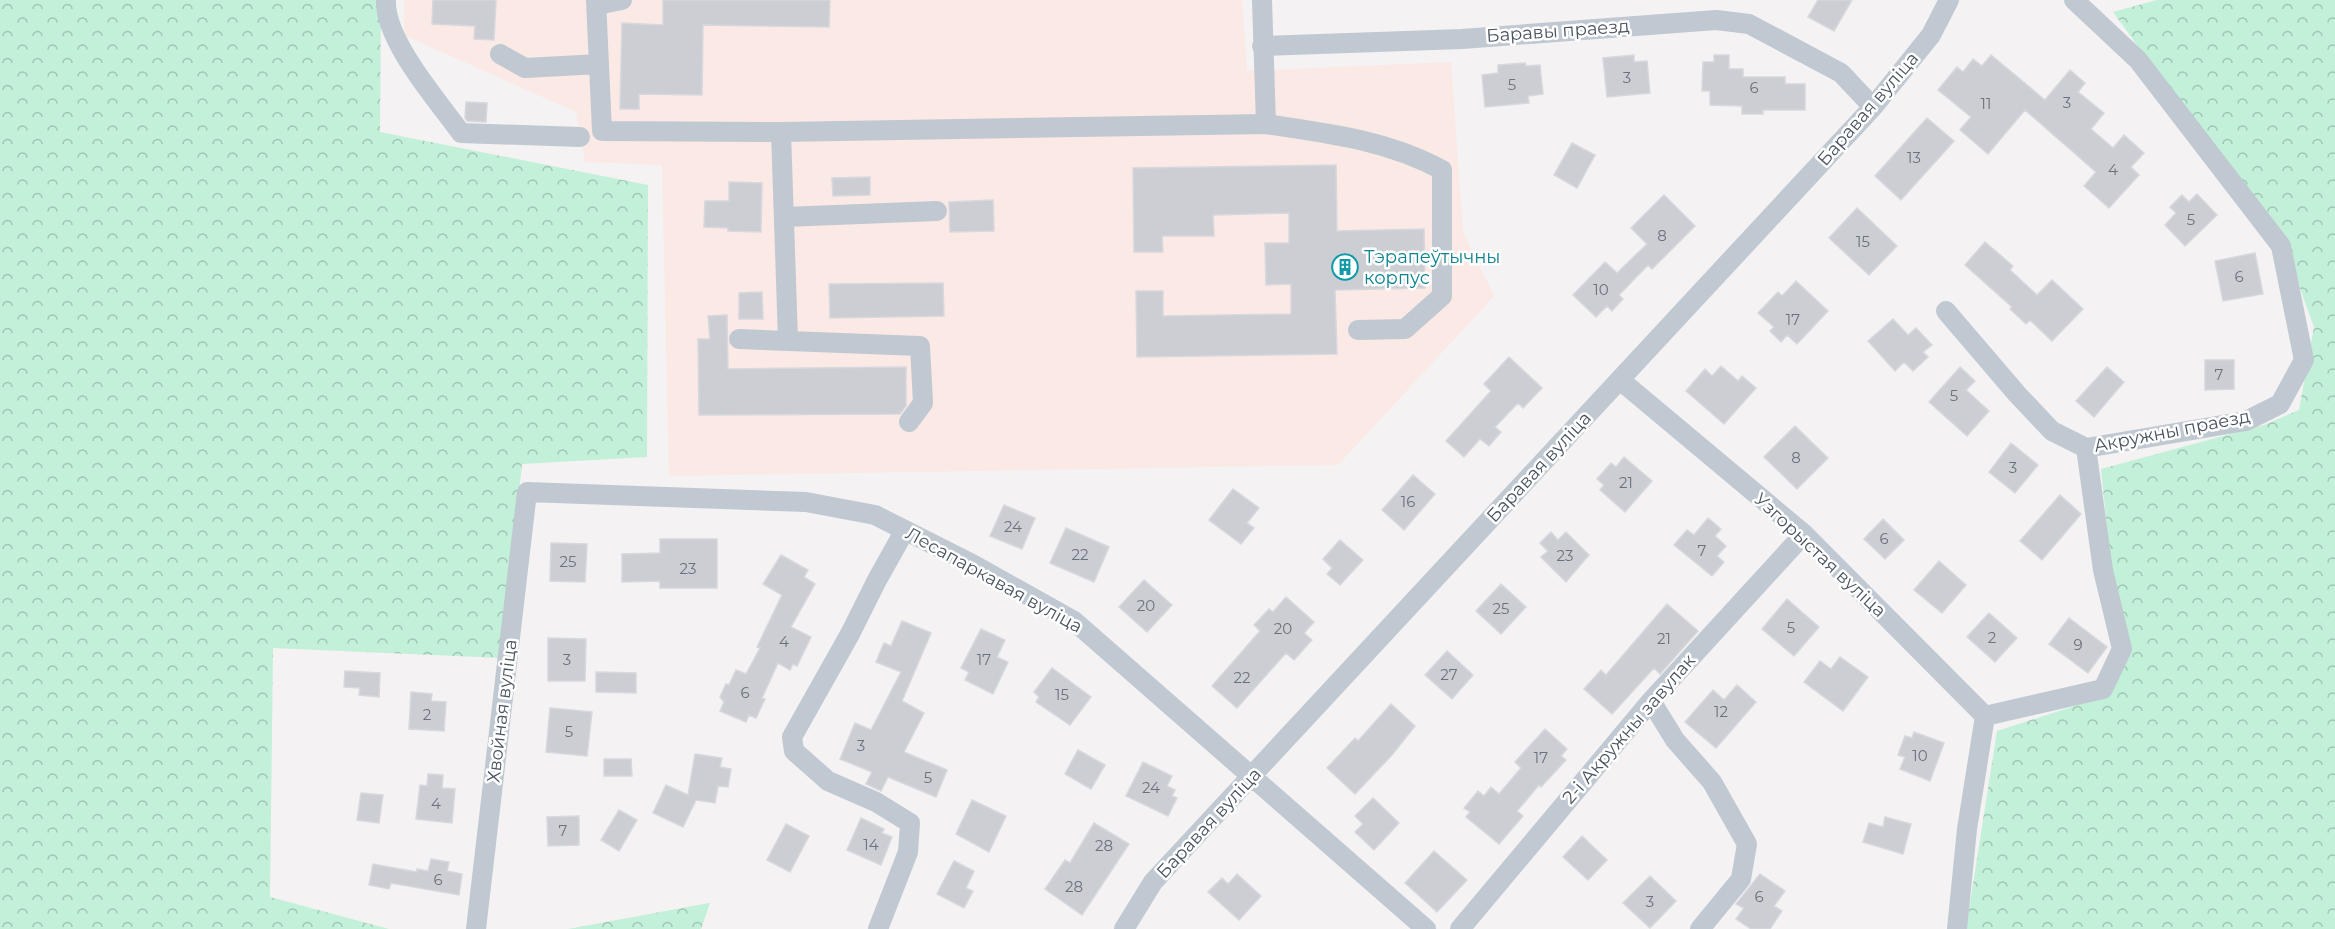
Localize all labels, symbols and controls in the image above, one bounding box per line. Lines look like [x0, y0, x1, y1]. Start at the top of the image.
street label: Баравы праезд [1486, 15, 1631, 47]
street label: Баравая вуліца [1813, 48, 1923, 170]
house number: 3 [1623, 68, 1631, 87]
house number: 5 [1508, 75, 1516, 94]
house number: 6 [1749, 78, 1759, 97]
house number: 3 [2063, 93, 2071, 112]
house number: 11 [1981, 94, 1991, 113]
house number: 13 [1907, 148, 1921, 167]
house number: 4 [2108, 160, 2118, 179]
house number: 5 [2187, 210, 2195, 229]
house number: 8 [1657, 226, 1667, 245]
house number: 15 [1856, 232, 1870, 251]
place label: Тэрапеўтычны корпус [1364, 246, 1500, 289]
building icon: Тэрапеўтычны корпус [1330, 252, 1360, 282]
house number: 6 [2234, 267, 2244, 286]
house number: 10 [1593, 280, 1609, 299]
house number: 17 [1786, 310, 1800, 329]
house number: 7 [2215, 365, 2224, 384]
house number: 5 [1950, 386, 1958, 405]
street label: Акружны праезд [2092, 405, 2252, 457]
street label: Баравая вуліца [1482, 407, 1596, 527]
house number: 8 [1791, 448, 1801, 467]
house number: 3 [2009, 458, 2017, 477]
house number: 21 [1619, 473, 1633, 492]
street label: Узгорыстая вуліца [1750, 488, 1890, 622]
house number: 16 [1401, 492, 1415, 511]
house number: 24 [1004, 517, 1022, 536]
street label: Лесапаркавая вуліца [902, 522, 1086, 638]
house number: 6 [1879, 529, 1889, 548]
house number: 7 [1698, 541, 1707, 560]
house number: 22 [1071, 545, 1089, 564]
house number: 23 [1557, 546, 1573, 565]
house number: 25 [559, 552, 577, 571]
house number: 23 [680, 559, 696, 578]
house number: 20 [1137, 596, 1155, 615]
house number: 25 [1492, 599, 1510, 618]
house number: 5 [1787, 618, 1795, 637]
house number: 20 [1274, 619, 1292, 638]
house number: 2 [1988, 628, 1996, 647]
house number: 21 [1657, 629, 1671, 648]
house number: 4 [779, 632, 789, 651]
house number: 9 [2073, 635, 2083, 654]
street label: Хвойная вуліца [482, 638, 522, 784]
street label: 2-і Акружны завулак [1558, 649, 1700, 808]
house number: 3 [563, 650, 571, 669]
house number: 17 [977, 650, 991, 669]
house number: 27 [1440, 665, 1458, 684]
house number: 22 [1233, 668, 1251, 687]
house number: 6 [740, 683, 750, 702]
house number: 15 [1055, 685, 1069, 704]
house number: 12 [1714, 702, 1728, 721]
house number: 2 [423, 705, 431, 724]
house number: 5 [565, 722, 573, 741]
house number: 3 [857, 736, 865, 755]
house number: 10 [1912, 746, 1928, 765]
house number: 17 [1534, 748, 1548, 767]
street label: Баравая вуліца [1152, 763, 1266, 883]
house number: 5 [924, 768, 932, 787]
house number: 24 [1142, 778, 1160, 797]
house number: 4 [431, 794, 441, 813]
house number: 7 [559, 821, 568, 840]
house number: 14 [863, 835, 879, 854]
house number: 28 [1095, 836, 1113, 855]
house number: 6 [433, 870, 443, 889]
house number: 28 [1065, 877, 1083, 896]
house number: 6 [1754, 887, 1764, 906]
house number: 3 [1646, 892, 1654, 911]

